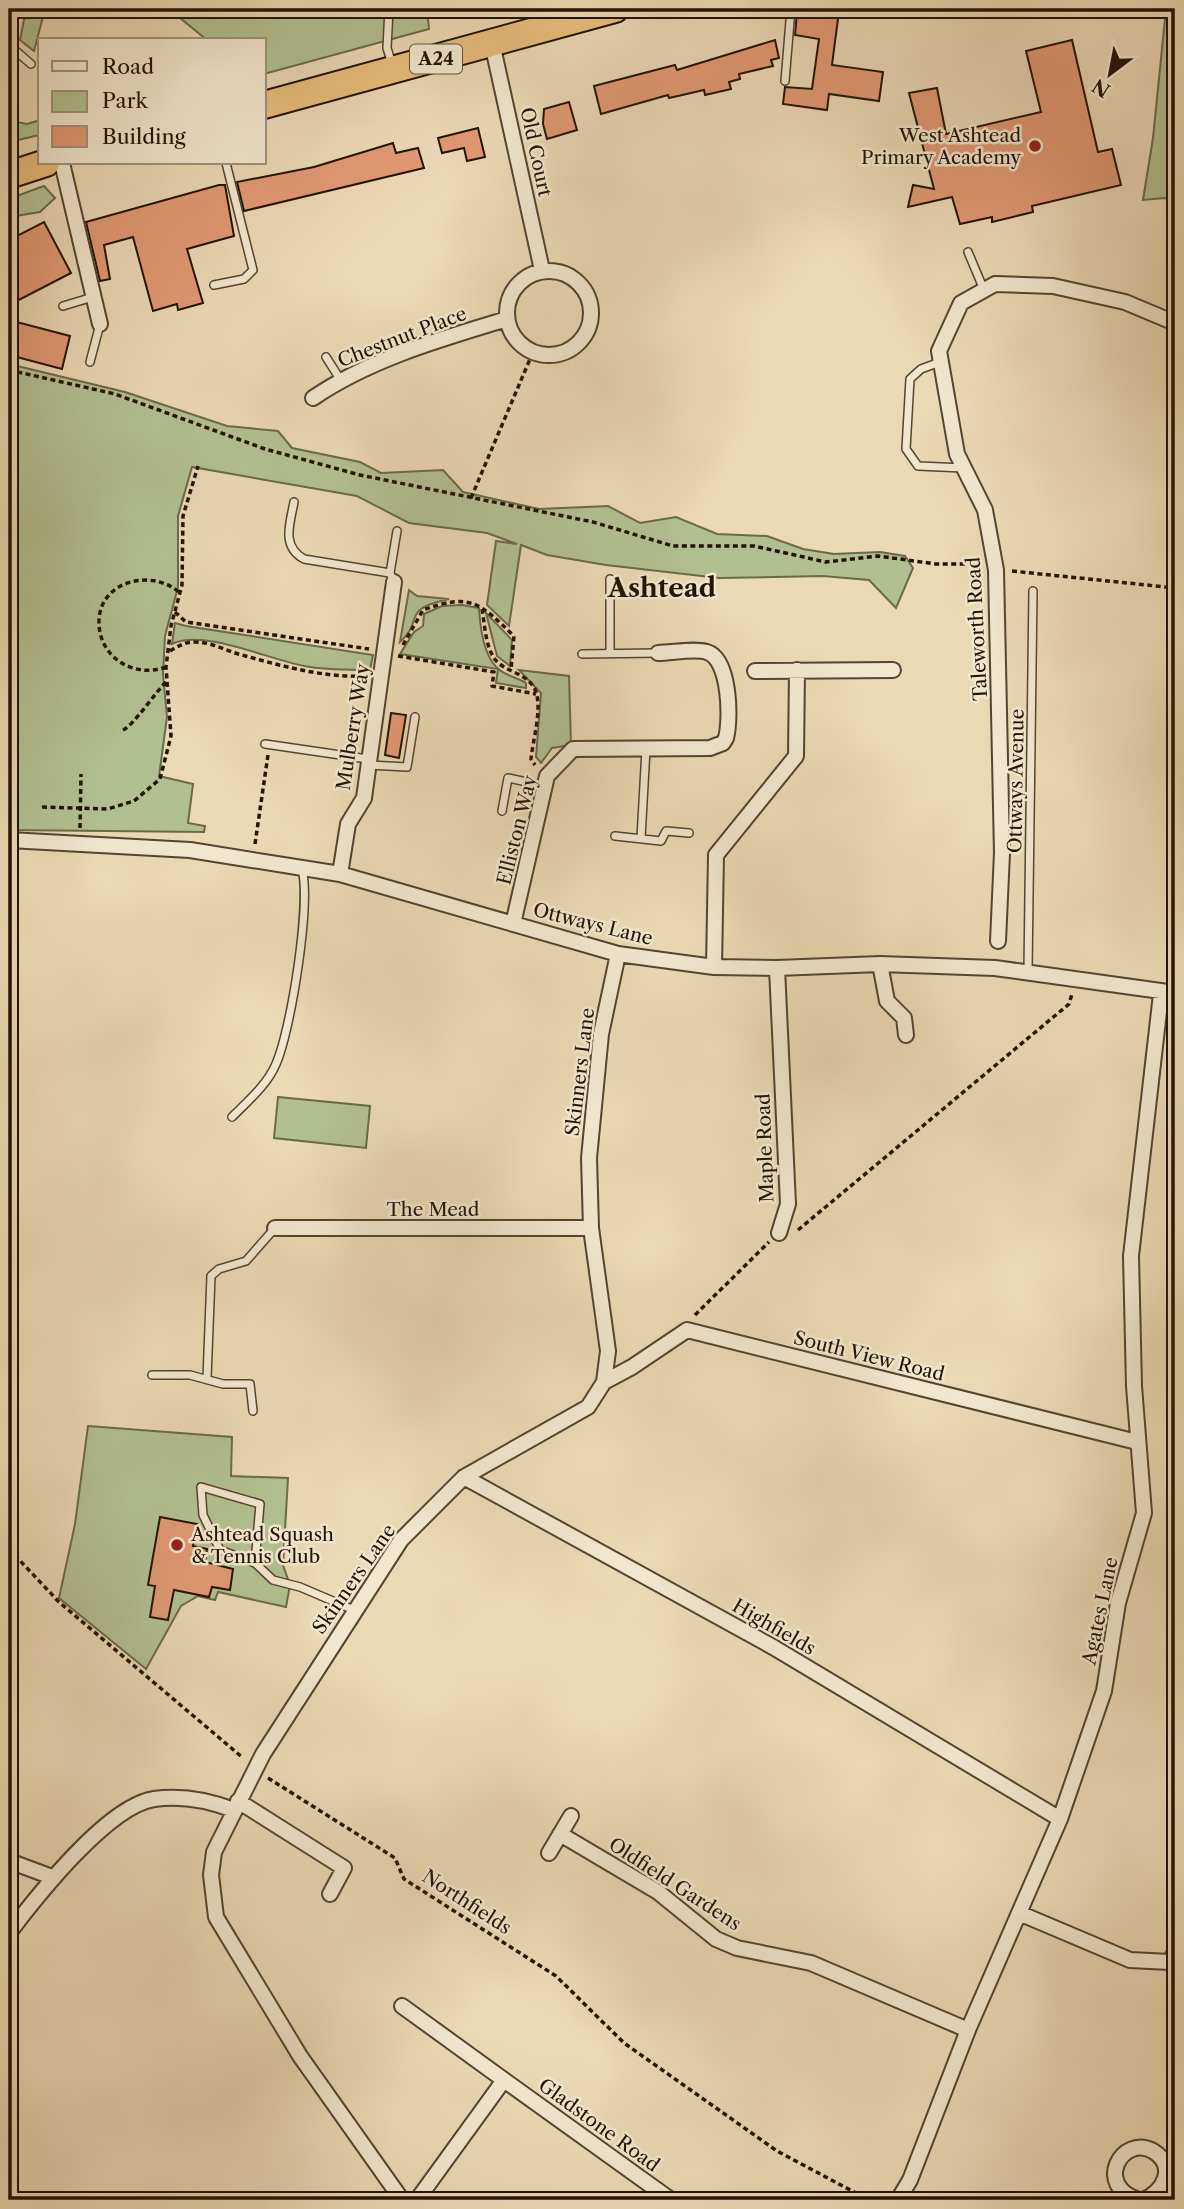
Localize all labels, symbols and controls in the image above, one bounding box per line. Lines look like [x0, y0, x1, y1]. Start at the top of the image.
legend [38, 38, 266, 164]
north arrow [1076, 38, 1146, 108]
road number: A24 [410, 44, 462, 74]
text: Road [102, 54, 154, 79]
text: N [1088, 74, 1114, 102]
text: Park [102, 88, 148, 113]
street label: Old Court [515, 105, 557, 199]
text: Building [102, 124, 187, 149]
place label: West Ashtead Primary Academy [861, 124, 1021, 169]
marker: West Ashtead Primary Academy [1027, 138, 1043, 154]
street label: Chestnut Place [334, 302, 470, 372]
street label: Taleworth Road [962, 556, 992, 701]
district label: Ashtead [607, 572, 716, 604]
street label: Mulberry Way [332, 662, 374, 792]
street label: Ottways Avenue [1003, 709, 1029, 853]
street label: Elliston Way [492, 772, 542, 887]
street label: Ottways Lane [531, 898, 655, 950]
street label: Skinners Lane [561, 1007, 599, 1137]
street label: Maple Road [752, 1093, 778, 1203]
street label: The Mead [387, 1198, 480, 1221]
street label: South View Road [791, 1326, 947, 1386]
street label: Skinners Lane [308, 1520, 400, 1638]
place label: Ashtead Squash & Tennis Club [190, 1523, 334, 1568]
marker: Ashtead Squash & Tennis Club [169, 1537, 185, 1553]
street label: Agates Lane [1077, 1555, 1123, 1668]
street label: Highfields [728, 1594, 820, 1660]
street label: Oldfield Gardens [604, 1833, 746, 1935]
street label: Northfields [418, 1865, 516, 1939]
street label: Gladstone Road [534, 2073, 664, 2177]

